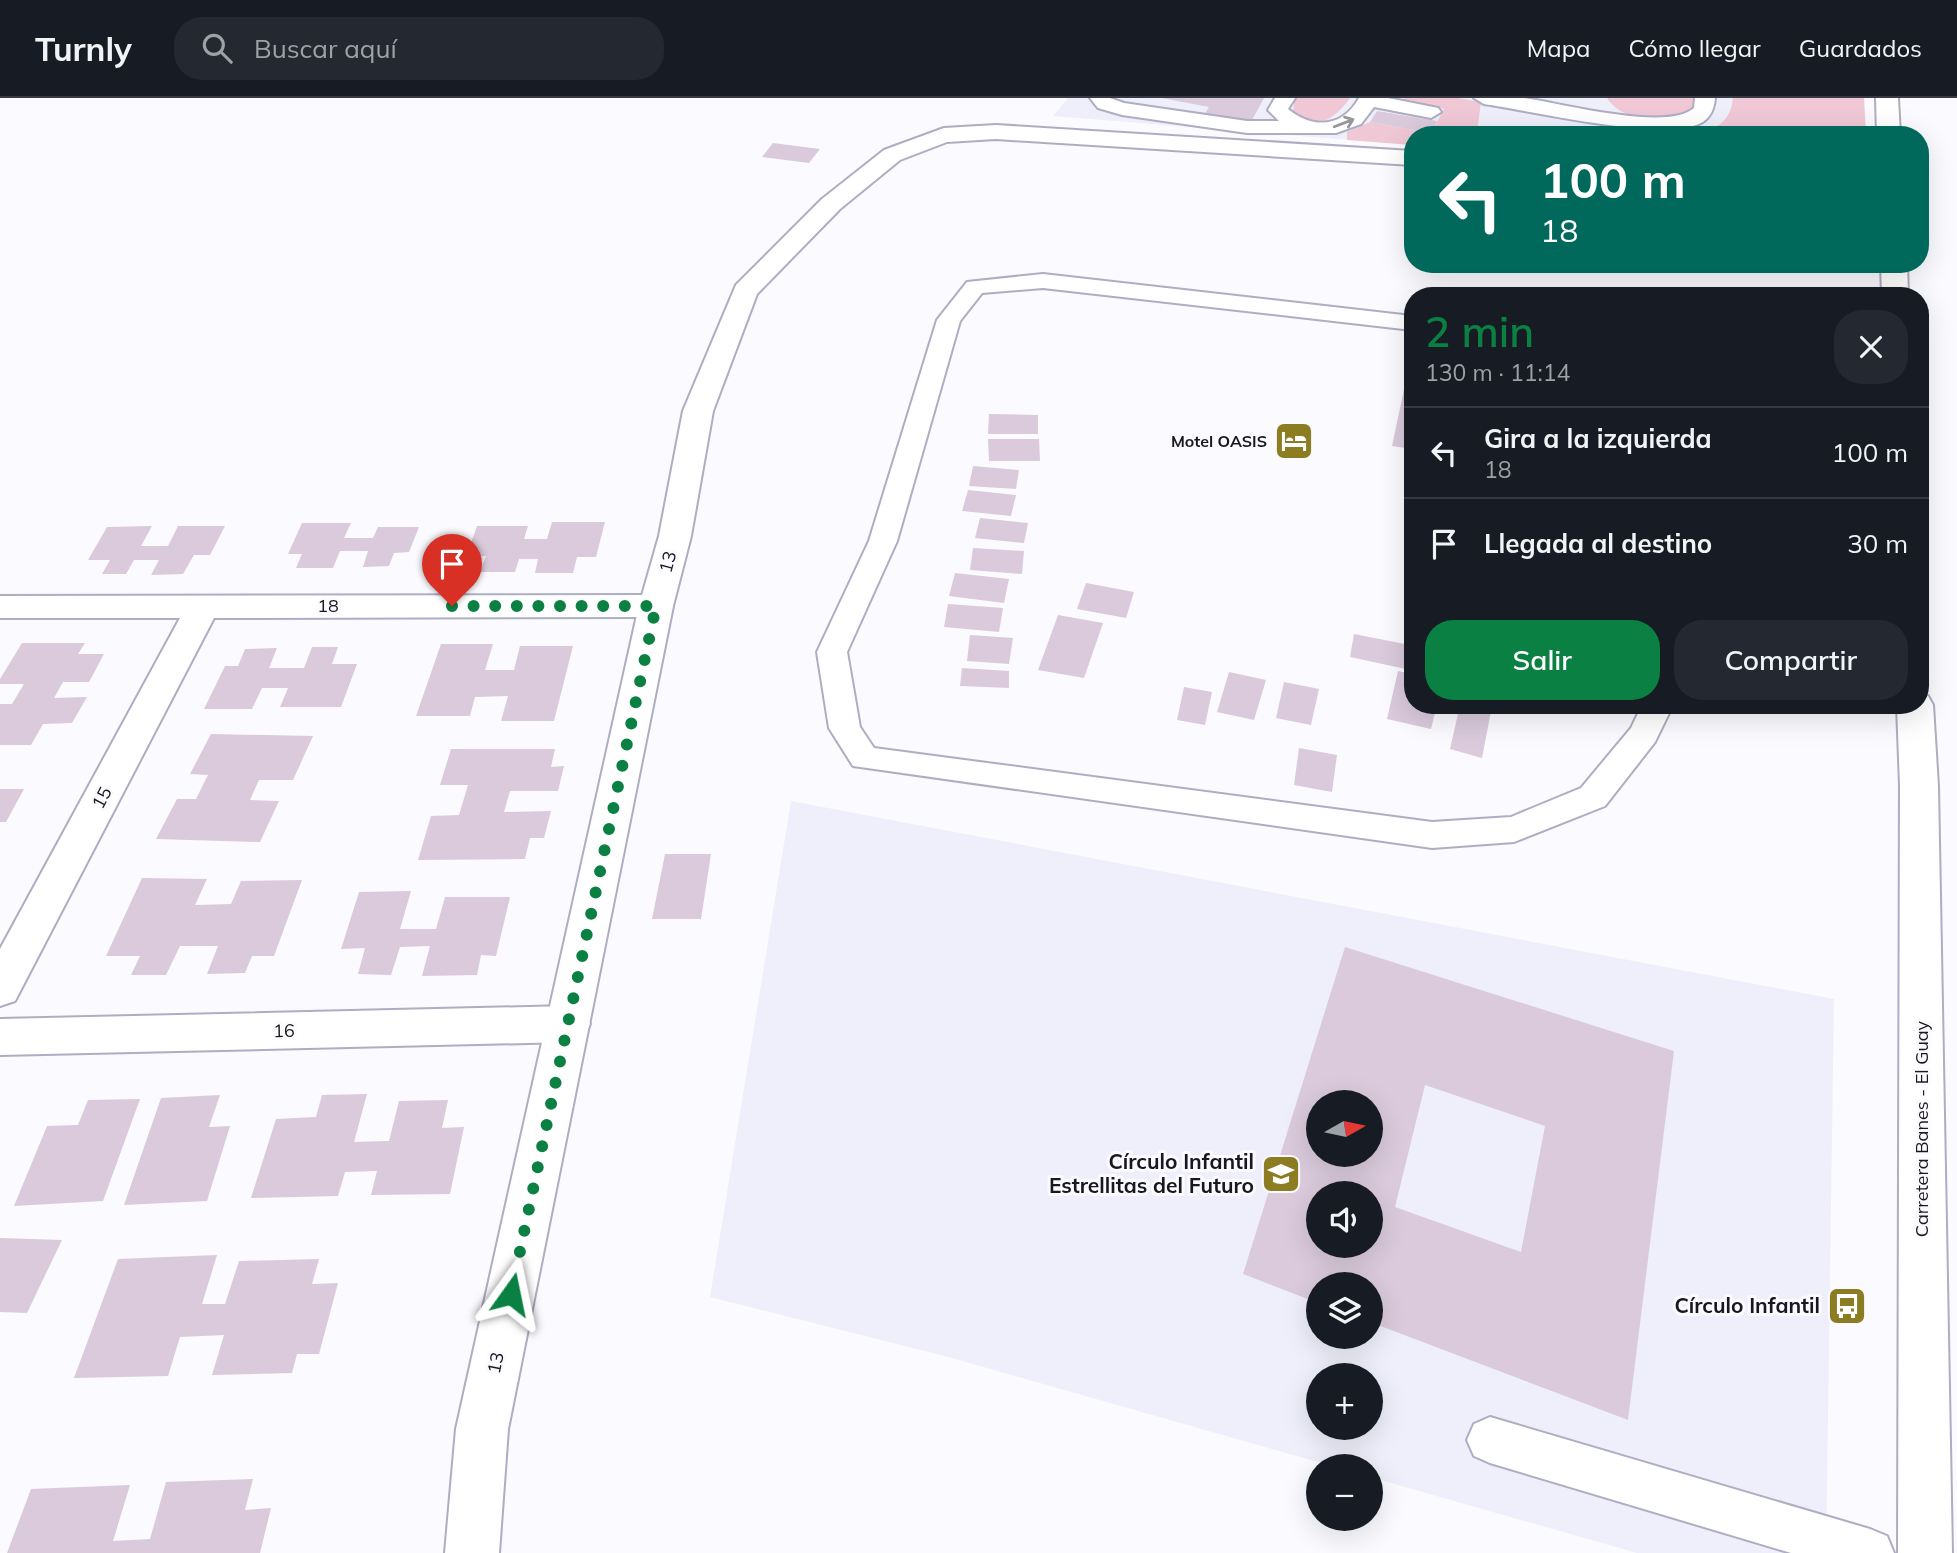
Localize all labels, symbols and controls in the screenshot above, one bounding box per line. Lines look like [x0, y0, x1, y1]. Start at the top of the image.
search box [174, 17, 664, 80]
text: Turnly [35, 28, 132, 69]
icon: search [198, 29, 236, 67]
text: Buscar aquí [254, 32, 397, 65]
text: Mapa [1527, 33, 1590, 63]
text: Cómo llegar [1628, 33, 1761, 63]
text: Guardados [1799, 33, 1922, 63]
one-way arrow [1333, 116, 1355, 129]
text: 100 m [1540, 149, 1686, 210]
icon: left [1425, 154, 1516, 245]
text: 18 [1540, 210, 1578, 250]
text: 2 min [1425, 305, 1534, 358]
button: close [1834, 310, 1908, 384]
text: 130 m · 11:14 [1425, 358, 1570, 387]
hotel icon: Motel OASIS [1273, 420, 1315, 462]
text: Gira a la izquierda [1484, 422, 1712, 455]
place label: Motel OASIS [1171, 431, 1267, 451]
icon: left [1425, 434, 1463, 472]
text: 100 m [1832, 436, 1908, 469]
text: 18 [1484, 455, 1512, 484]
icon: arrive [1425, 525, 1463, 563]
text: Llegada al destino [1484, 527, 1712, 560]
text: 30 m [1847, 527, 1908, 560]
pin [422, 534, 482, 606]
icon: arrive [433, 545, 471, 583]
street label: 13 [654, 548, 681, 575]
street label: 18 [317, 594, 339, 617]
button: Salir [1425, 620, 1660, 700]
button: Compartir [1674, 620, 1908, 700]
street label: 15 [86, 783, 117, 813]
street label: 16 [273, 1019, 295, 1042]
street label: Carretera Banes - El Guay [1910, 1020, 1933, 1237]
north arrow [1306, 1090, 1382, 1167]
map controls [1306, 1090, 1383, 1531]
place label: Círculo Infantil Estrellitas del Futuro [1049, 1148, 1254, 1198]
school or university icon: Círculo Infantil Estrellitas del Futuro [1260, 1153, 1302, 1195]
button: sound [1306, 1181, 1383, 1258]
position arrow [474, 1257, 548, 1331]
button: layers [1306, 1272, 1383, 1349]
bus stop icon: Círculo Infantil [1826, 1285, 1868, 1327]
place label: Círculo Infantil [1674, 1292, 1820, 1318]
street label: 13 [482, 1350, 509, 1376]
button: + [1306, 1363, 1383, 1440]
button: − [1306, 1454, 1383, 1531]

